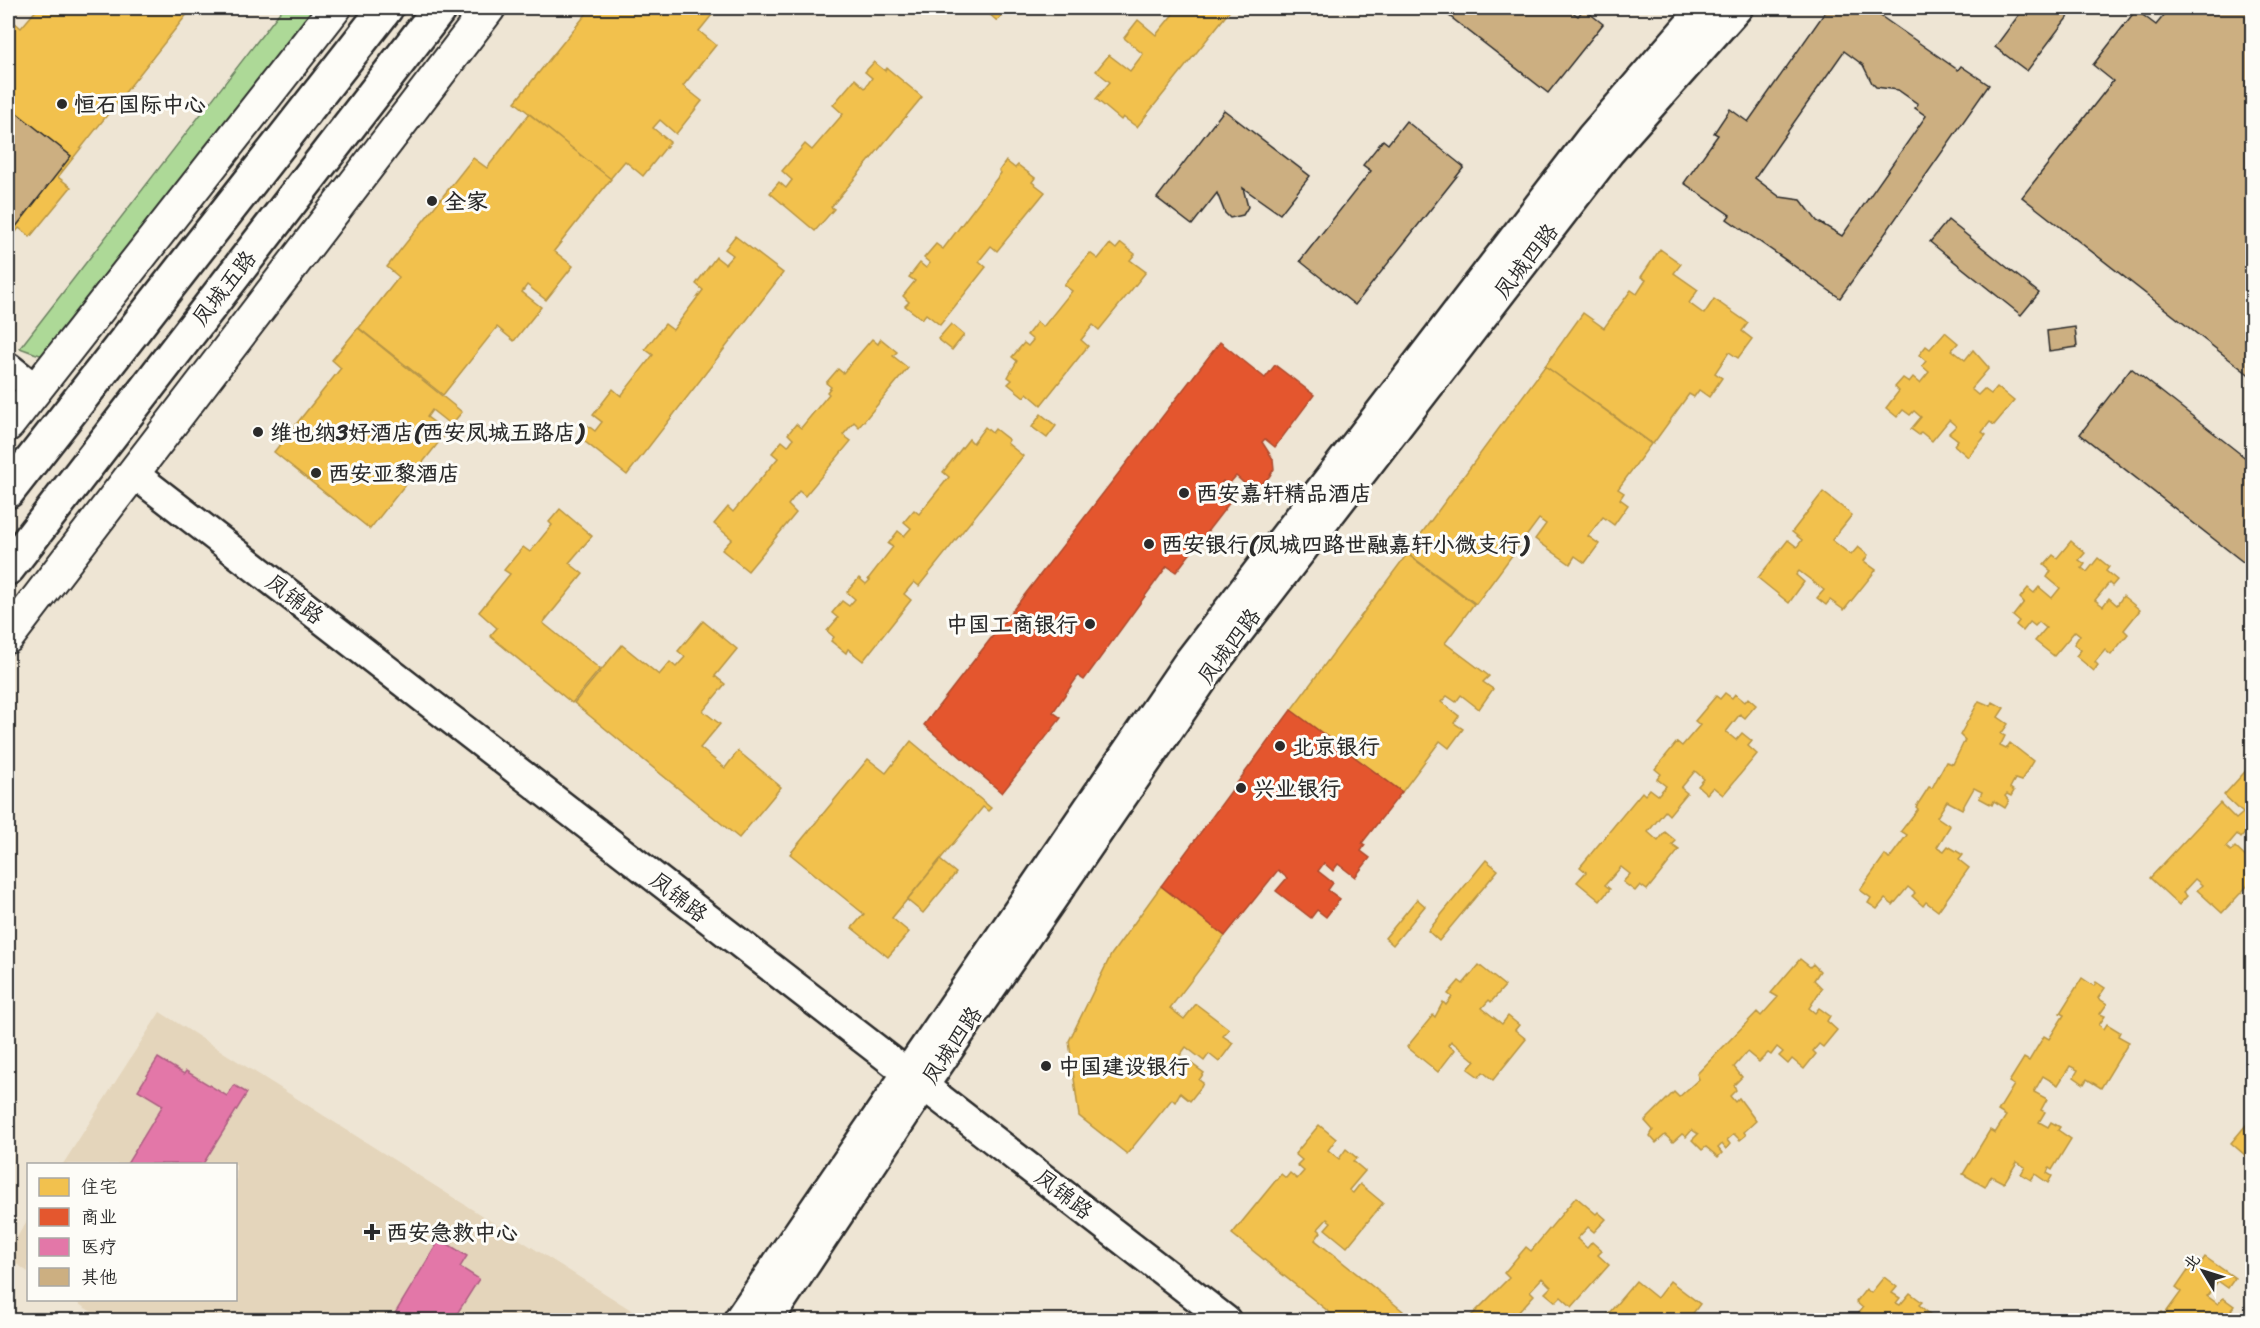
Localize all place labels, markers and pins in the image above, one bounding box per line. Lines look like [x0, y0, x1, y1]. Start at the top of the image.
place label: 恒石国际中心 [74, 85, 206, 124]
marker: 恒石国际中心 [55, 97, 69, 111]
place label: 全家 [444, 182, 488, 221]
marker: 全家 [425, 194, 439, 208]
place label: 维也纳3好酒店(西安凤城五路店) [270, 413, 586, 452]
marker: 维也纳3好酒店(西安凤城五路店) [251, 425, 265, 439]
place label: 西安亚黎酒店 [328, 454, 460, 493]
marker: 西安亚黎酒店 [309, 466, 323, 480]
place label: 西安嘉轩精品酒店 [1196, 474, 1372, 513]
marker: 西安嘉轩精品酒店 [1177, 486, 1191, 500]
place label: 西安银行(凤城四路世融嘉轩小微支行) [1161, 525, 1531, 564]
marker: 西安银行(凤城四路世融嘉轩小微支行) [1142, 537, 1156, 551]
place label: 中国工商银行 [946, 605, 1078, 644]
marker: 中国工商银行 [1083, 617, 1097, 631]
place label: 北京银行 [1292, 727, 1380, 766]
marker: 北京银行 [1273, 739, 1287, 753]
place label: 兴业银行 [1253, 769, 1341, 808]
marker: 兴业银行 [1234, 781, 1248, 795]
place label: 中国建设银行 [1058, 1047, 1190, 1086]
marker: 中国建设银行 [1039, 1059, 1053, 1073]
place label: 西安急救中心 [386, 1213, 518, 1252]
marker: 西安急救中心 [363, 1223, 381, 1241]

